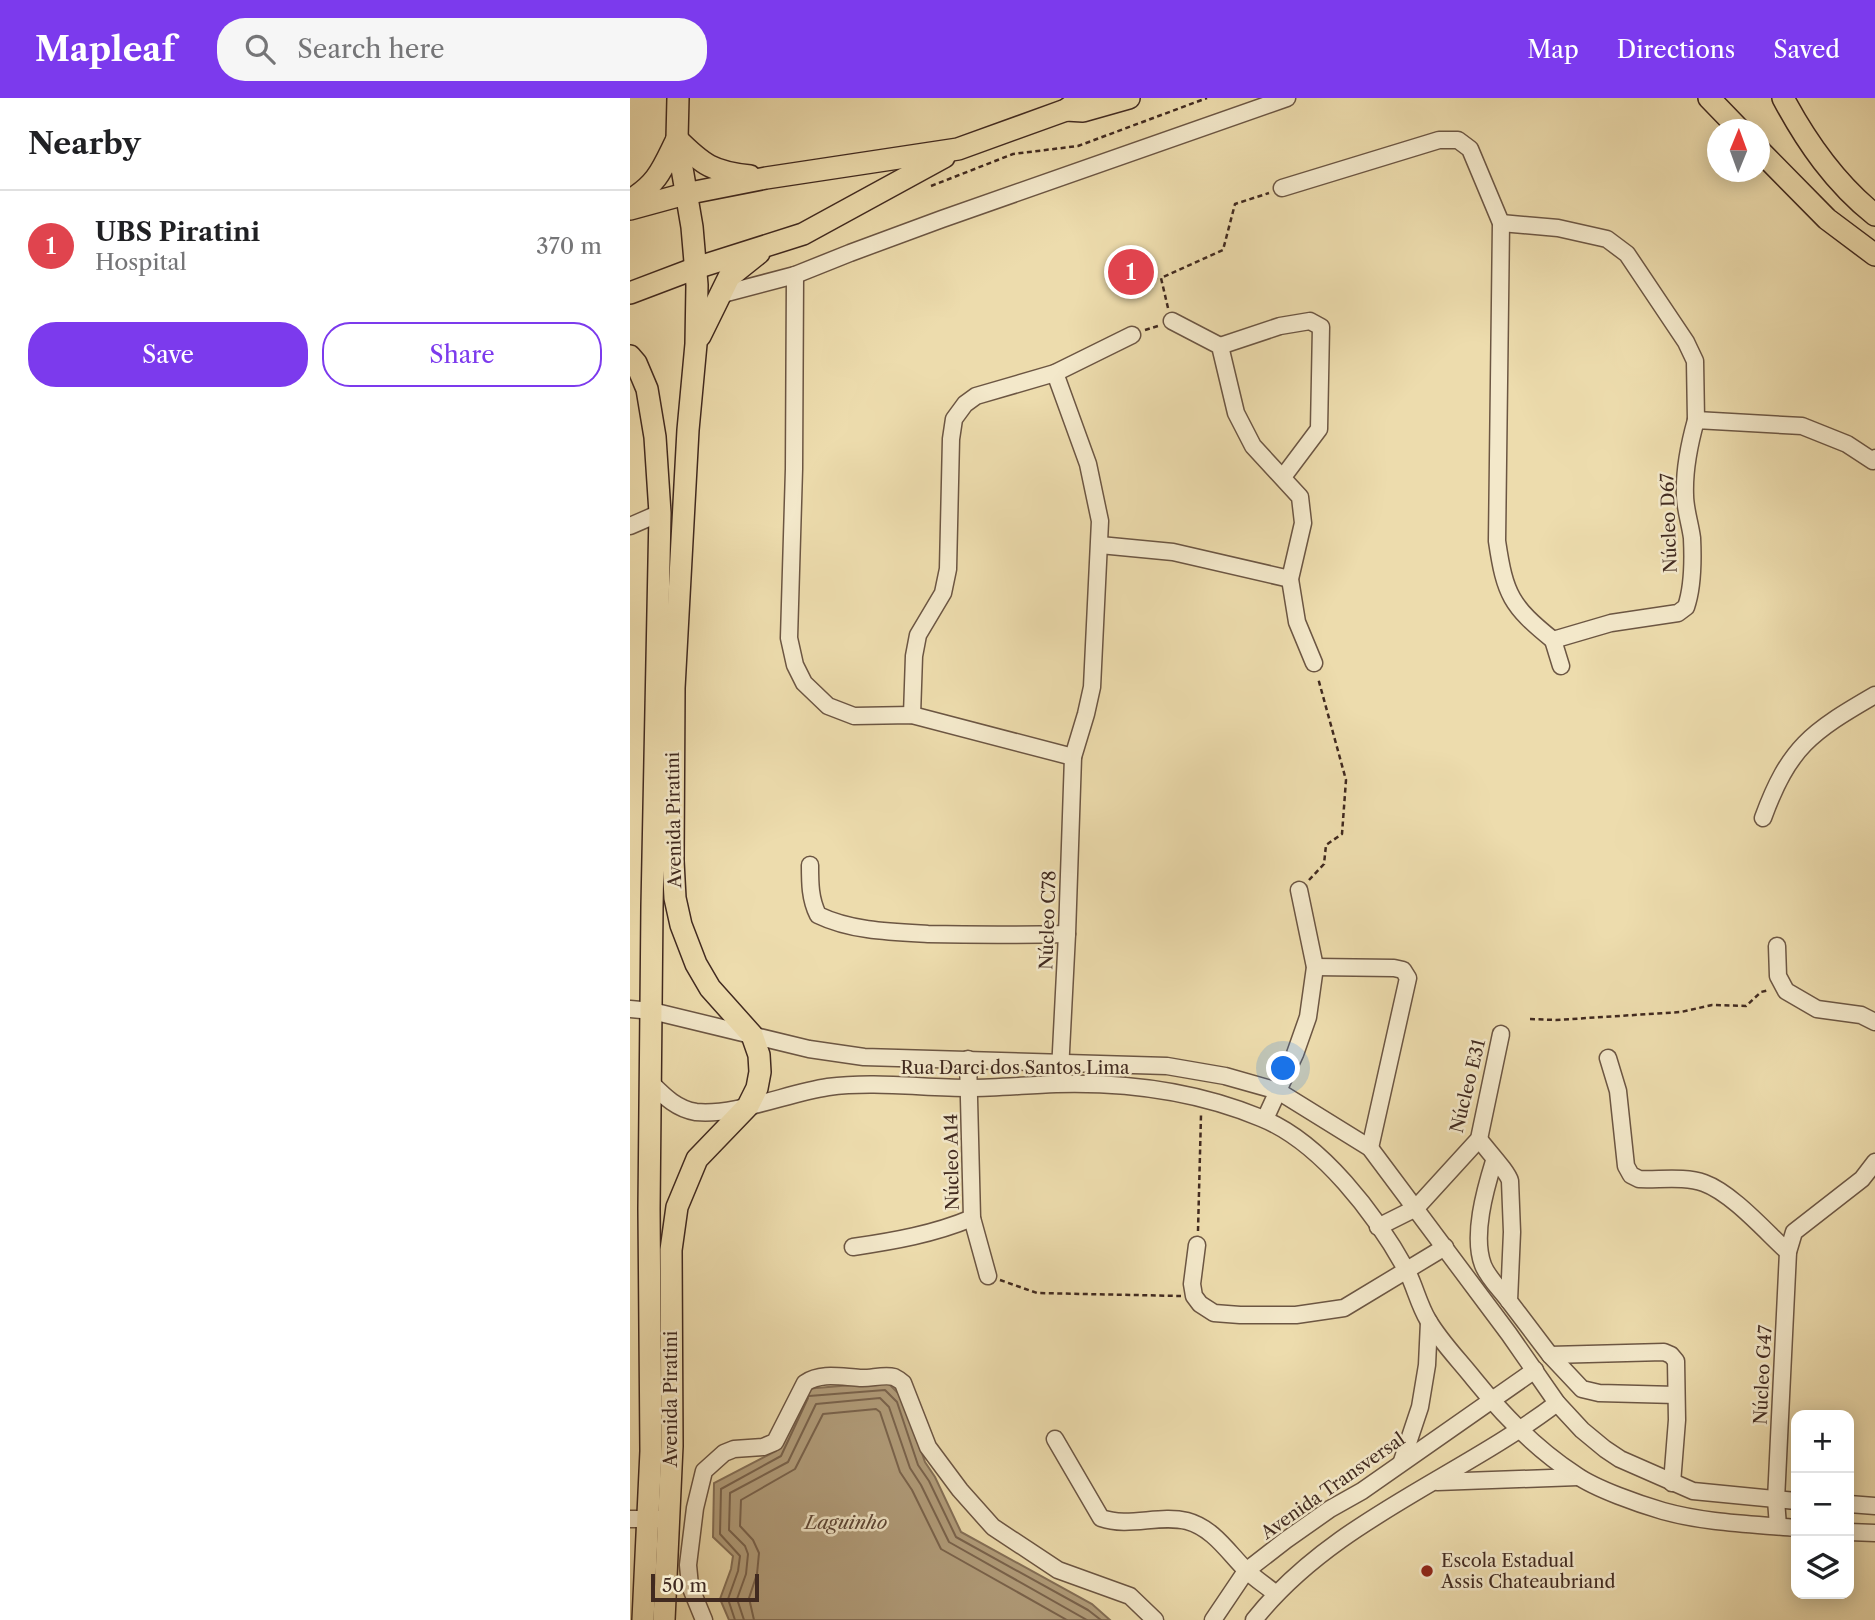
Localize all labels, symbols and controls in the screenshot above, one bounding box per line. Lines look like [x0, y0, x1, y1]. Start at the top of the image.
search box [217, 18, 707, 81]
text: Mapleaf [35, 29, 175, 70]
icon: search [241, 30, 279, 68]
text: Search here [297, 33, 445, 65]
text: Map [1527, 35, 1579, 64]
text: Directions [1617, 35, 1735, 64]
text: Saved [1773, 35, 1840, 64]
north arrow [1707, 119, 1770, 182]
text: Nearby [28, 125, 141, 162]
text: UBS Piratini [95, 216, 260, 248]
text: 1 [46, 232, 56, 260]
text: 370 m [536, 232, 602, 260]
pin: 1 [1108, 246, 1154, 298]
text: Hospital [95, 248, 187, 276]
button: Save [28, 322, 308, 387]
button: Share [322, 322, 602, 387]
street label: Núcleo D67 [1656, 473, 1682, 573]
street label: Avenida Piratini [662, 751, 686, 889]
street label: Núcleo C78 [1035, 870, 1061, 970]
street label: Núcleo E31 [1446, 1036, 1490, 1135]
your location [1266, 1051, 1300, 1085]
street label: Rua Darci dos Santos Lima [900, 1057, 1130, 1079]
street label: Núcleo A14 [940, 1113, 964, 1211]
street label: Núcleo G47 [1749, 1324, 1777, 1425]
street label: Avenida Piratini [660, 1330, 682, 1468]
map controls [1791, 1410, 1854, 1599]
button: + [1791, 1410, 1854, 1473]
street label: Avenida Transversal [1256, 1428, 1409, 1545]
button: − [1791, 1473, 1854, 1536]
water label: Laguinho [803, 1511, 887, 1534]
button: layers [1791, 1536, 1854, 1599]
place label: Escola Estadual Assis Chateaubriand [1440, 1550, 1615, 1593]
marker: Escola Estadual Assis Chateaubriand [1419, 1563, 1435, 1579]
scale bar [651, 1571, 760, 1603]
text: 50 m [662, 1574, 707, 1597]

